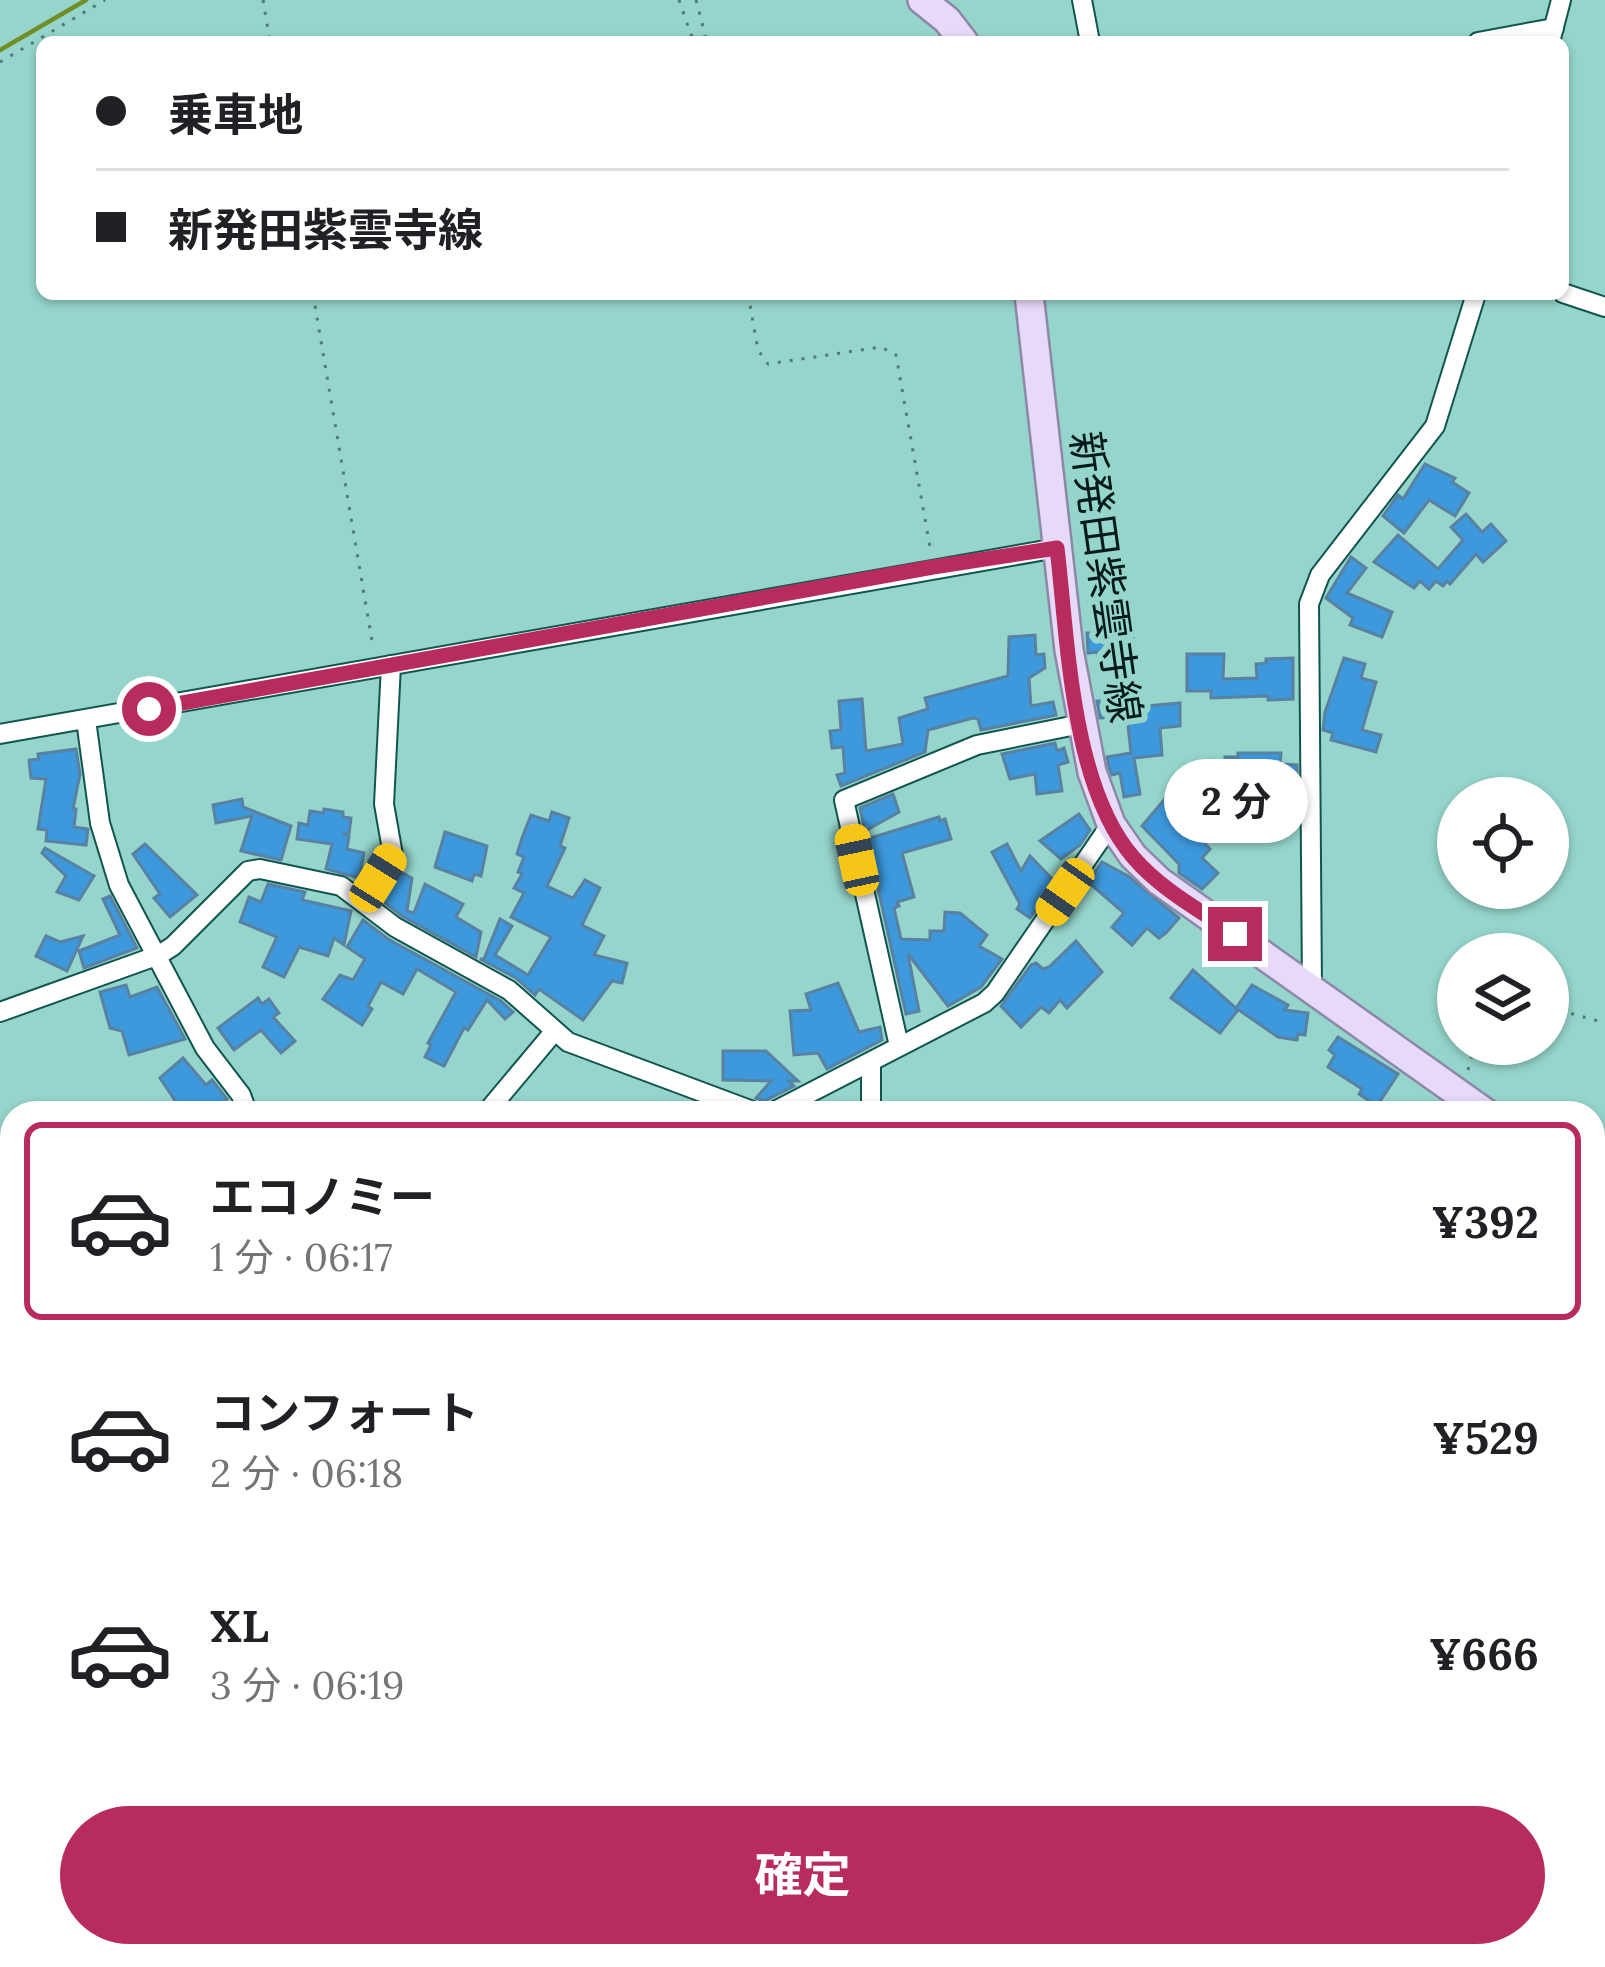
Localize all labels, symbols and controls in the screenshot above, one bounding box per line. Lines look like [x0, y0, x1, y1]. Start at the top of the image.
text: 乗車地 [168, 86, 303, 143]
text: 新発田紫雲寺線 [168, 201, 483, 258]
street label: 新発田紫雲寺線 [1059, 428, 1153, 726]
route start [122, 682, 176, 736]
callout: 2 分 [1163, 760, 1307, 844]
text: 2 分 [1201, 776, 1271, 826]
map controls [1437, 777, 1569, 1065]
button: locate [1437, 777, 1569, 909]
car [832, 821, 882, 899]
car [344, 838, 412, 918]
car [1030, 852, 1100, 932]
route end [1208, 907, 1262, 961]
button: layers [1437, 933, 1569, 1065]
icon: car [66, 1167, 174, 1275]
text: エコノミー [210, 1168, 435, 1225]
text: ¥392 [1431, 1193, 1539, 1250]
text: 1 分 · 06:17 [210, 1232, 392, 1282]
icon: car [66, 1383, 174, 1491]
text: コンフォート [210, 1384, 479, 1441]
text: ¥529 [1432, 1409, 1539, 1466]
text: 2 分 · 06:18 [210, 1448, 403, 1498]
text: XL [210, 1597, 269, 1654]
icon: car [66, 1599, 174, 1707]
text: ¥666 [1429, 1625, 1539, 1682]
text: 3 分 · 06:19 [210, 1660, 405, 1710]
button: 確定 [60, 1806, 1545, 1944]

